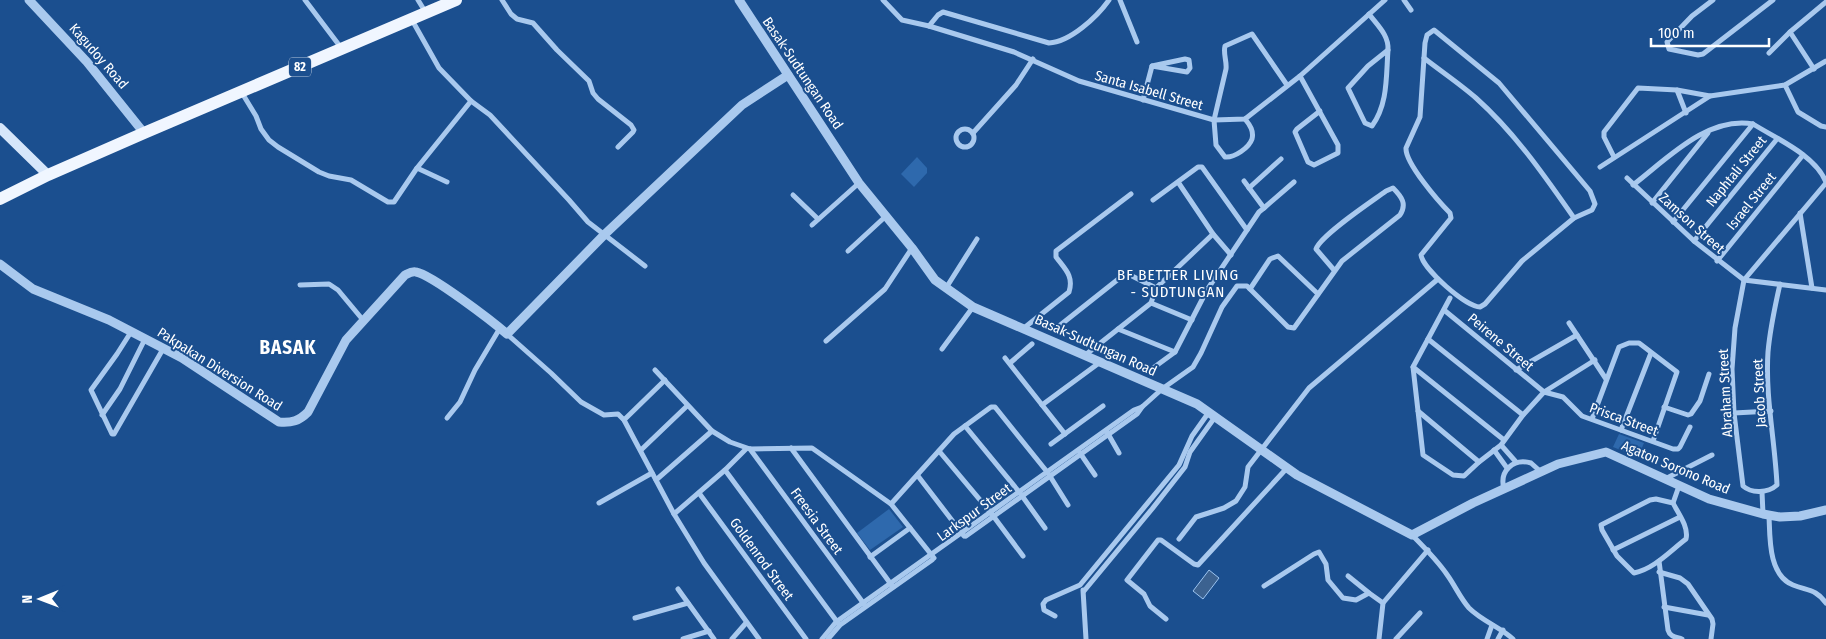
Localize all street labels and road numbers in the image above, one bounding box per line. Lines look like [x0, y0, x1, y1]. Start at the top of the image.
street label: Basak-Sudtungan Road [759, 14, 846, 133]
street label: Kagudoy Road [66, 20, 132, 93]
road number: 82 [289, 58, 311, 76]
street label: Santa Isabell Street [1093, 67, 1205, 114]
street label: Naphtali Street [1703, 132, 1770, 210]
street label: Israel Street [1723, 169, 1780, 234]
street label: Zamson Street [1655, 189, 1728, 258]
street label: Peirene Street [1464, 310, 1537, 375]
street label: Basak-Sudtungan Road [1032, 311, 1159, 380]
street label: Pakpakan Diversion Road [154, 324, 285, 415]
street label: Abraham Street [1715, 348, 1736, 438]
street label: Jacob Street [1749, 358, 1770, 428]
street label: Prisca Street [1587, 399, 1661, 440]
street label: Agaton Sorono Road [1619, 437, 1733, 498]
street label: Larkspur Street [934, 480, 1015, 545]
street label: Freesia Street [787, 485, 847, 558]
street label: Goldenrod Street [726, 515, 797, 604]

